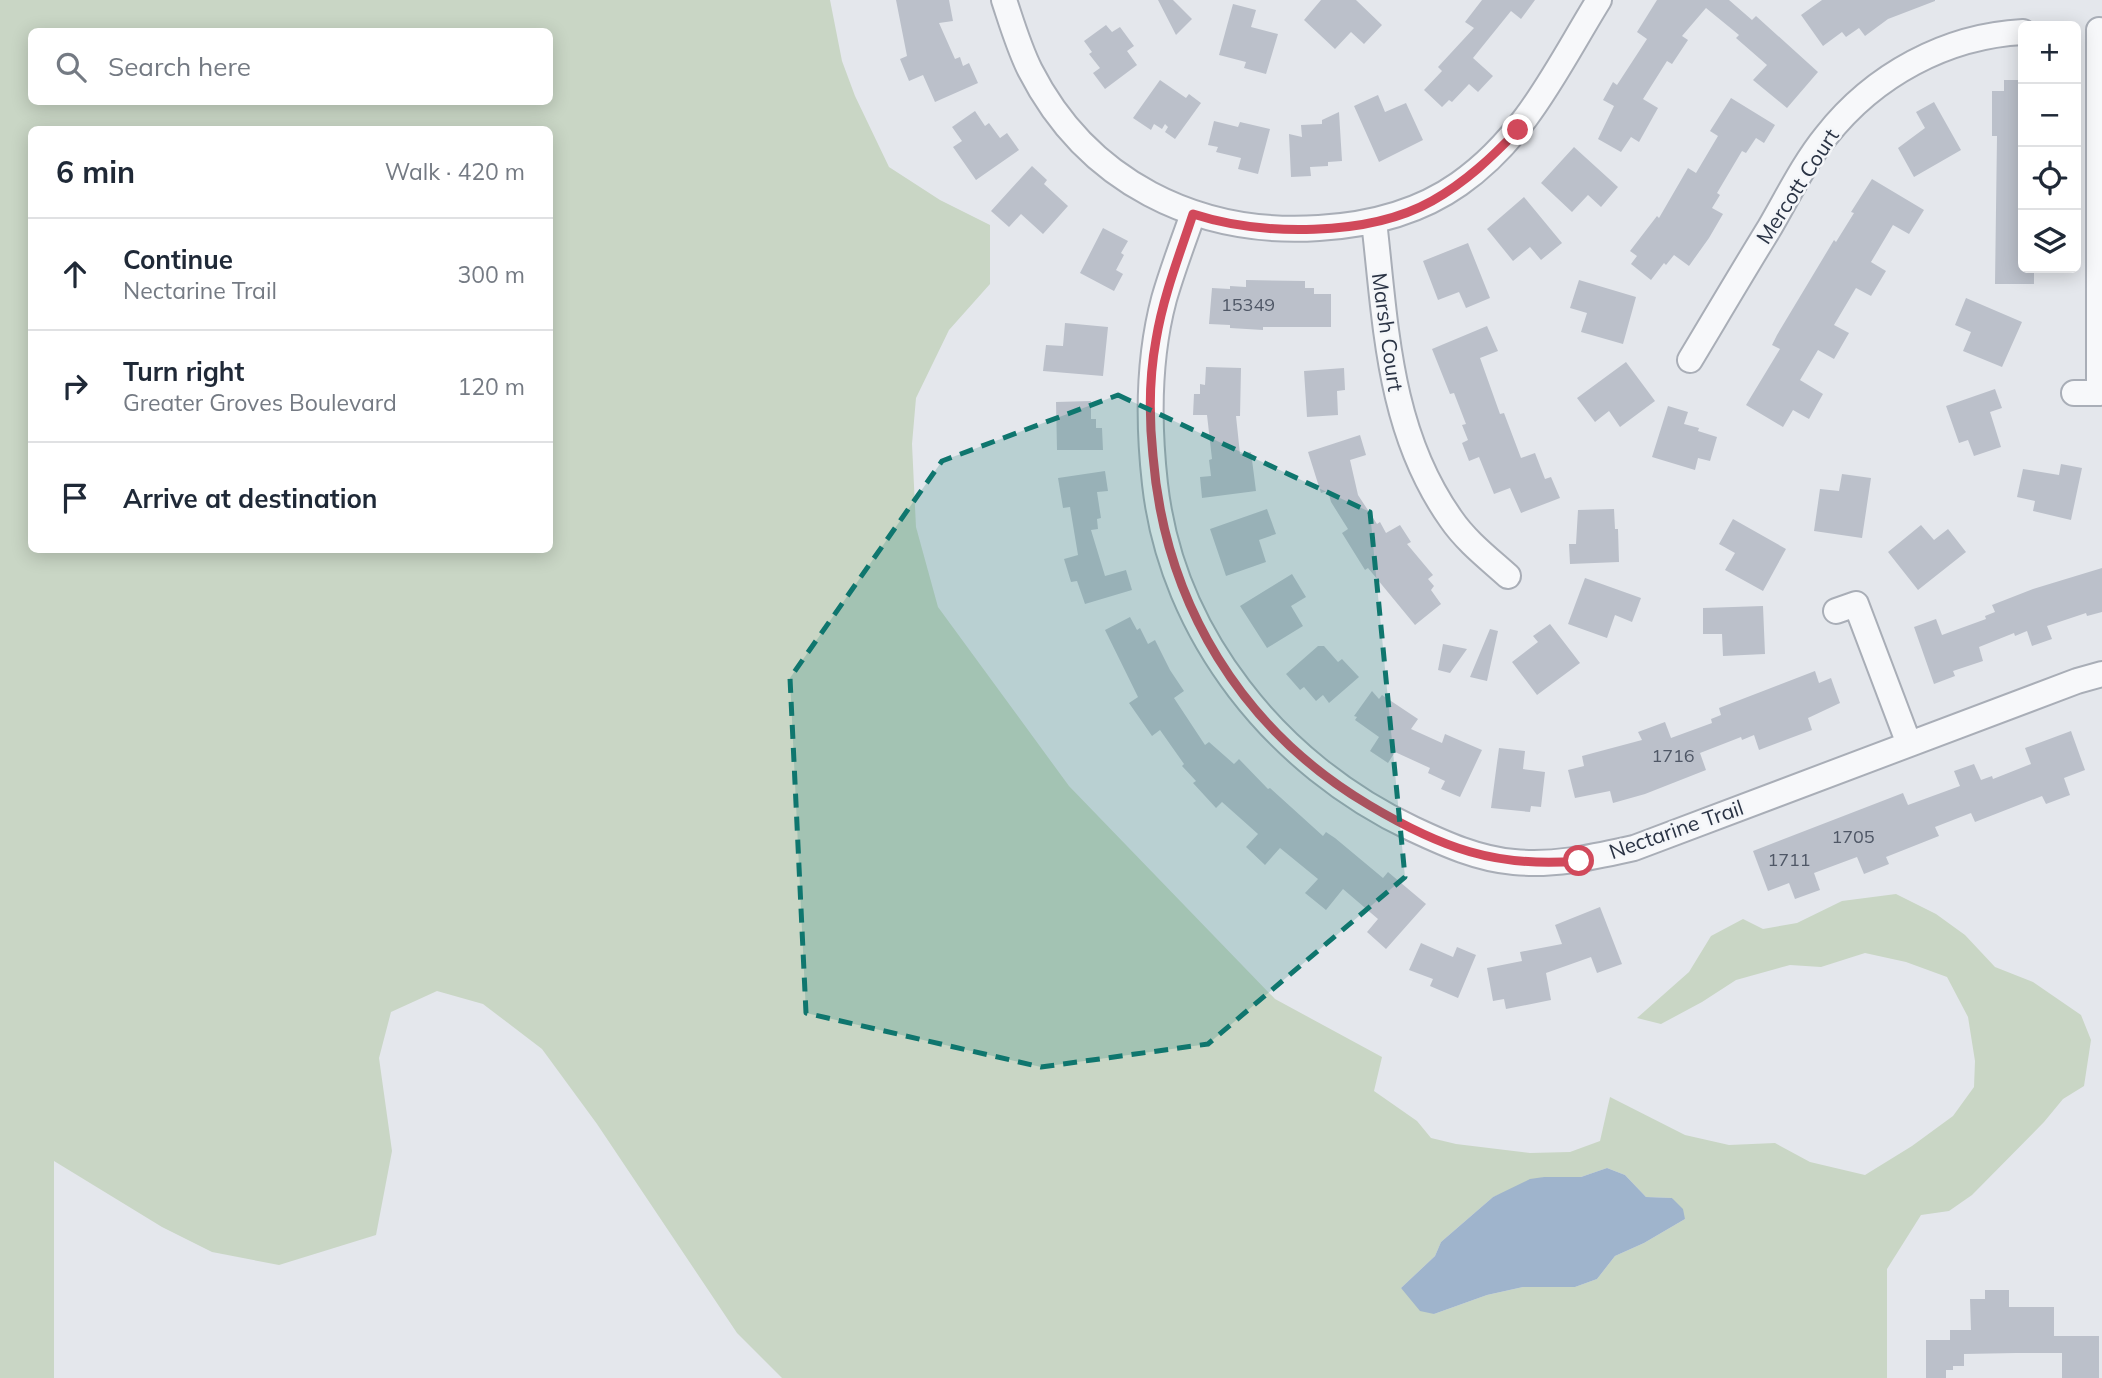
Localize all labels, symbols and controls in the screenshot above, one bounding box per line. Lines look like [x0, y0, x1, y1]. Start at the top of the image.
map controls [2018, 21, 2081, 273]
button: + [2018, 21, 2081, 84]
search box [28, 28, 553, 105]
icon: search [52, 48, 90, 86]
text: Search here [108, 50, 251, 83]
button: − [2018, 84, 2081, 147]
route end [1502, 114, 1533, 145]
street label: Mercott Court [1750, 123, 1844, 249]
button: locate [2018, 147, 2081, 210]
text: 6 min [56, 153, 135, 191]
text: Walk · 420 m [385, 157, 525, 186]
button: layers [2018, 210, 2081, 273]
text: Continue [123, 243, 233, 276]
icon: ahead [56, 255, 94, 293]
text: 300 m [457, 260, 525, 289]
street label: Marsh Court [1367, 271, 1409, 393]
text: Nectarine Trail [123, 276, 277, 305]
house number: 15349 [1221, 293, 1275, 316]
text: Turn right [123, 355, 244, 388]
icon: right [56, 367, 94, 405]
text: 120 m [457, 372, 525, 401]
text: Greater Groves Boulevard [123, 388, 397, 417]
icon: arrive [56, 479, 94, 517]
text: Arrive at destination [123, 482, 378, 515]
house number: 1716 [1651, 744, 1695, 767]
street label: Nectarine Trail [1605, 794, 1747, 864]
house number: 1705 [1831, 825, 1875, 848]
route start [1563, 845, 1594, 876]
house number: 1711 [1767, 848, 1811, 871]

